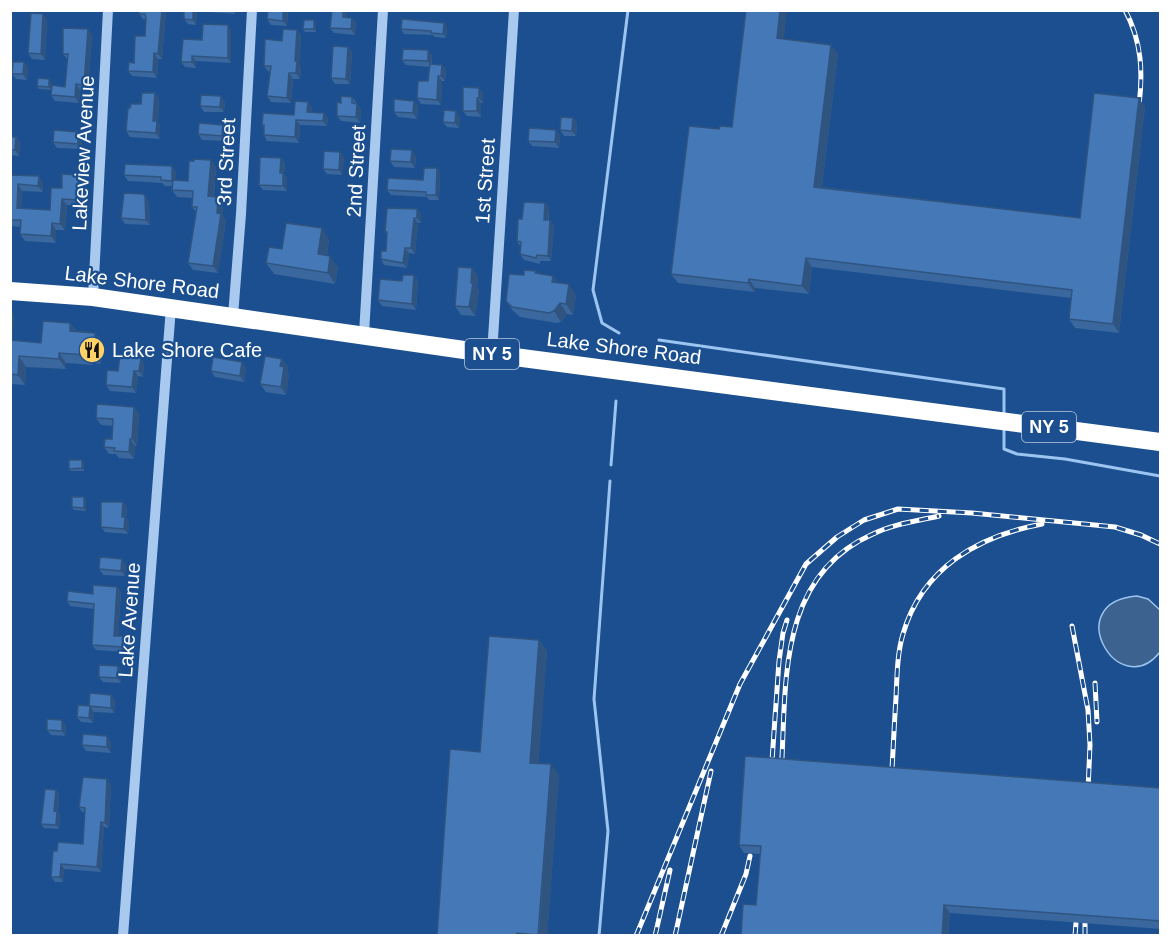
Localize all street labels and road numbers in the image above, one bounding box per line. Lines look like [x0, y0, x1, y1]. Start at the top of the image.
street label: Lakeview Avenue [68, 75, 98, 231]
street label: 3rd Street [213, 117, 239, 206]
street label: 2nd Street [343, 124, 369, 218]
street label: 1st Street [471, 137, 499, 224]
street label: Lake Shore Road [63, 262, 221, 302]
street label: Lake Shore Road [545, 328, 703, 368]
road number: NY 5 [465, 339, 519, 369]
road number: NY 5 [1022, 412, 1076, 442]
street label: Lake Avenue [114, 562, 144, 678]

